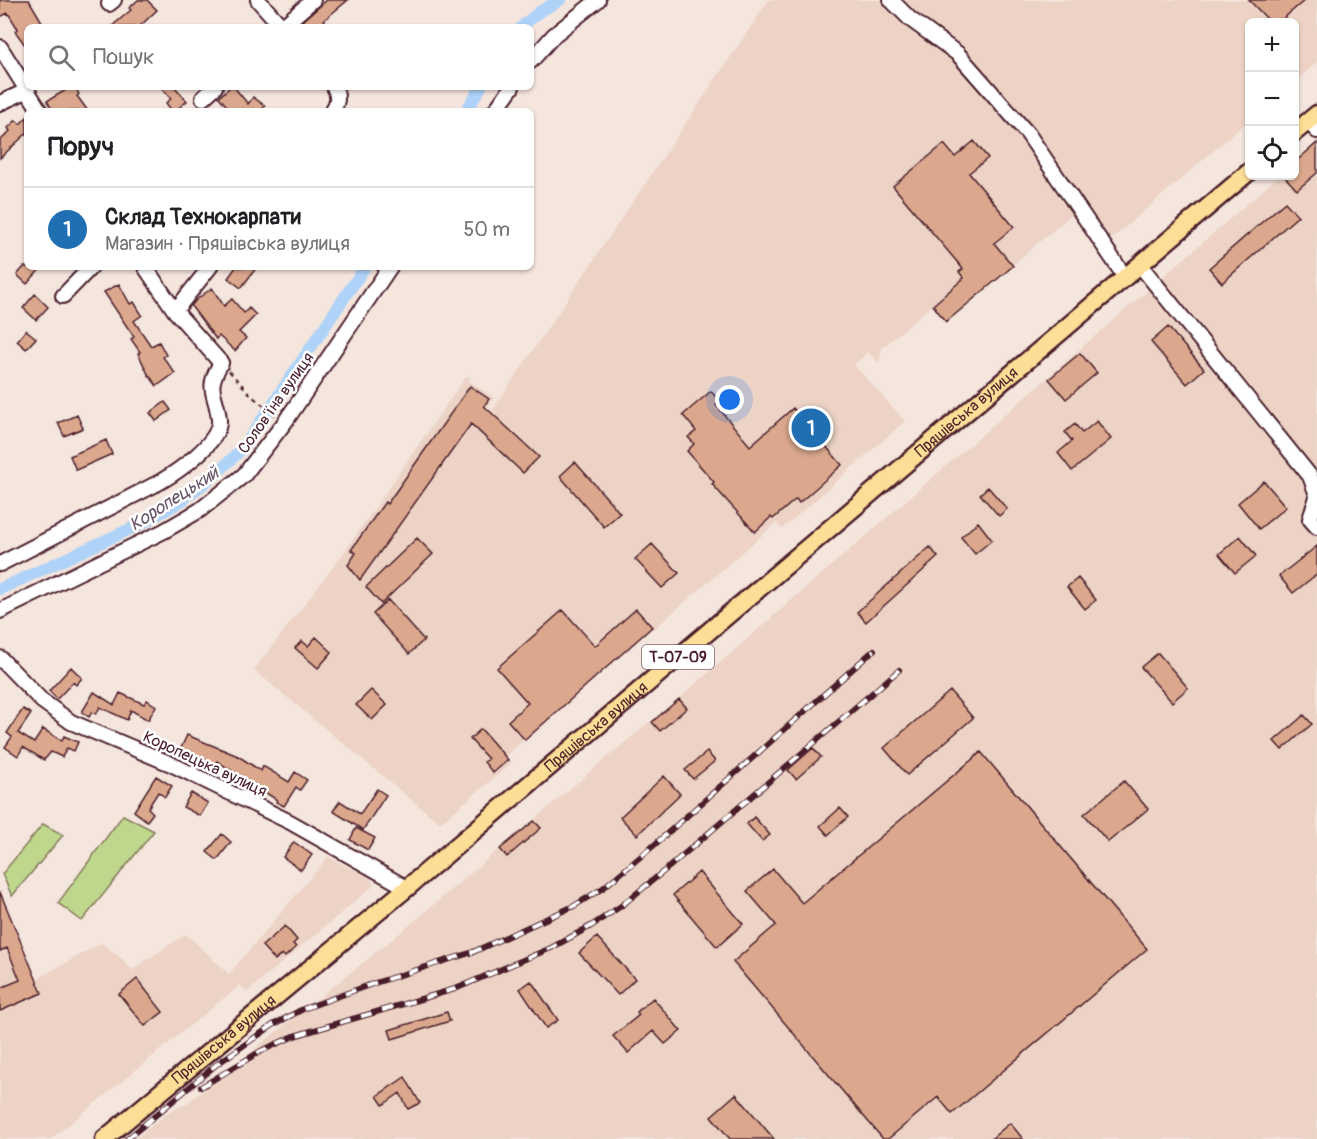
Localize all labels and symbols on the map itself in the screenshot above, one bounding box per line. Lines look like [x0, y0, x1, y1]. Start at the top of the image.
street label: Соловʼїна вулиця [234, 348, 318, 458]
street label: Пряшівська вулиця [911, 363, 1022, 462]
your location [715, 385, 744, 414]
pin: 1 [792, 406, 830, 450]
water label: Коропецький [125, 461, 224, 536]
road number: Т-07-09 [642, 645, 714, 669]
street label: Пряшівська вулиця [541, 677, 652, 776]
street label: Коропецька вулиця [140, 727, 270, 801]
street label: Пряшівська вулиця [168, 991, 280, 1088]

